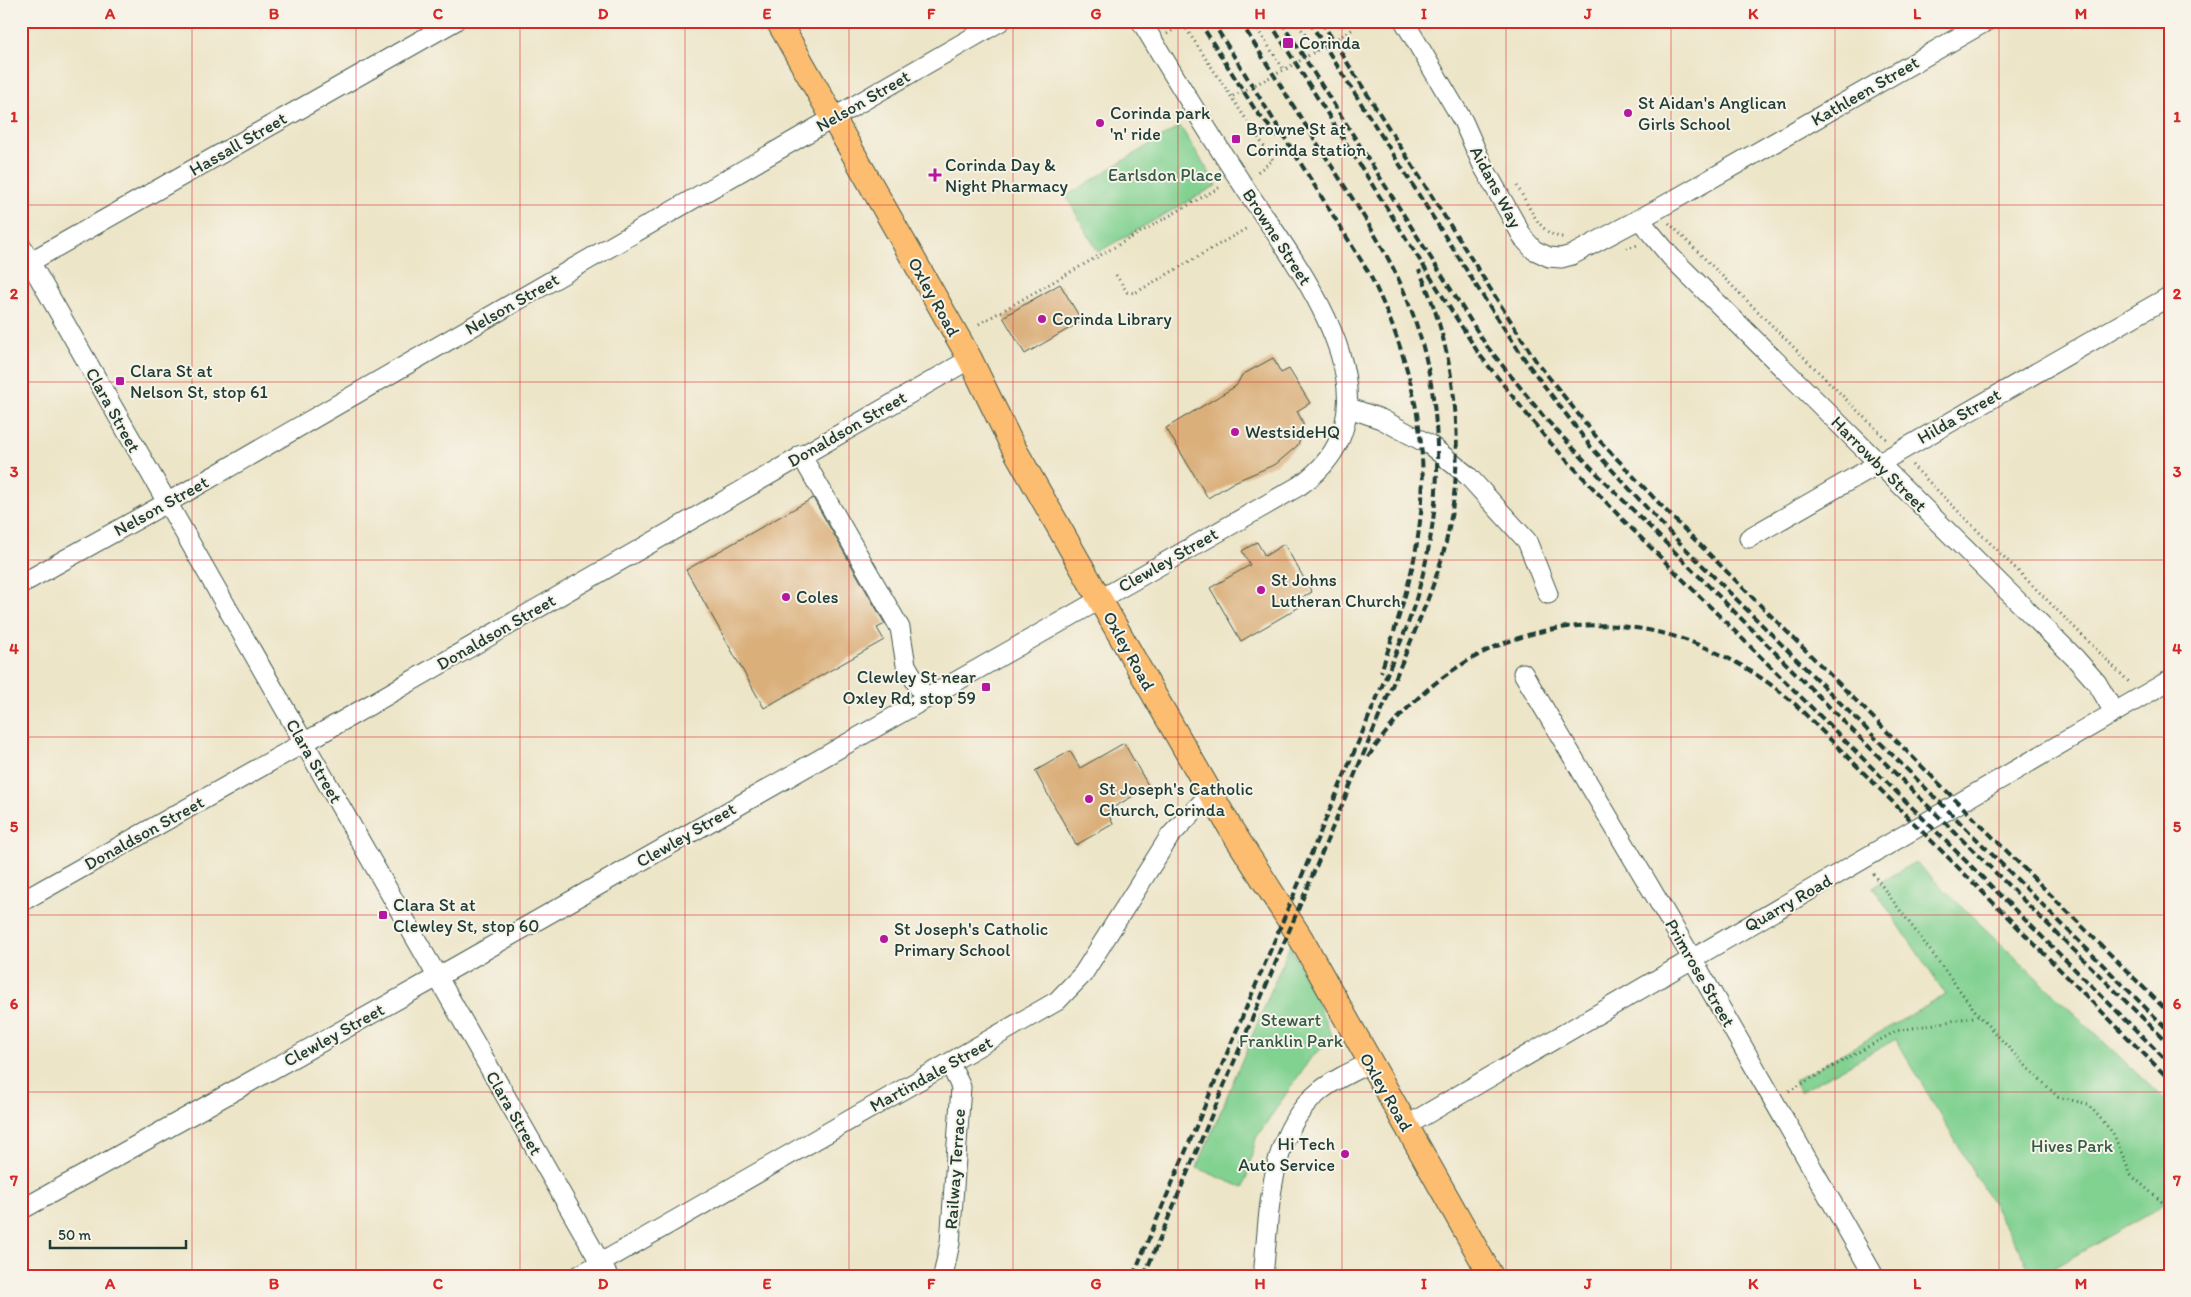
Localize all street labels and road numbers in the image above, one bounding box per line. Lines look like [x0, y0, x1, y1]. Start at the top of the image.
street label: Kathleen Street [1807, 51, 1923, 131]
street label: Nelson Street [812, 65, 914, 137]
street label: Hassall Street [185, 107, 291, 181]
street label: Aidans Way [1465, 142, 1527, 232]
street label: Browne Street [1238, 185, 1317, 290]
street label: Oxley Road [903, 253, 965, 341]
street label: Nelson Street [461, 268, 563, 340]
street label: Clara Street [81, 364, 145, 457]
street label: Hilda Street [1913, 383, 2005, 449]
street label: Donaldson Street [784, 386, 911, 472]
street label: Harrowby Street [1826, 411, 1932, 517]
street label: Nelson Street [110, 471, 212, 541]
street label: Clewley Street [1114, 522, 1222, 597]
street label: Donaldson Street [433, 589, 560, 675]
street label: Oxley Road [1098, 607, 1160, 695]
street label: Clara Street [281, 715, 347, 807]
street label: Donaldson Street [80, 791, 208, 875]
street label: Clewley Street [632, 797, 740, 872]
street label: Quarry Road [1740, 869, 1836, 937]
street label: Primrose Street [1660, 915, 1740, 1031]
street label: Clewley Street [280, 998, 388, 1072]
street label: Martindale Street [866, 1031, 997, 1117]
street label: Oxley Road [1355, 1049, 1417, 1135]
street label: Clara Street [481, 1067, 547, 1159]
street label: Railway Terrace [940, 1108, 970, 1230]

